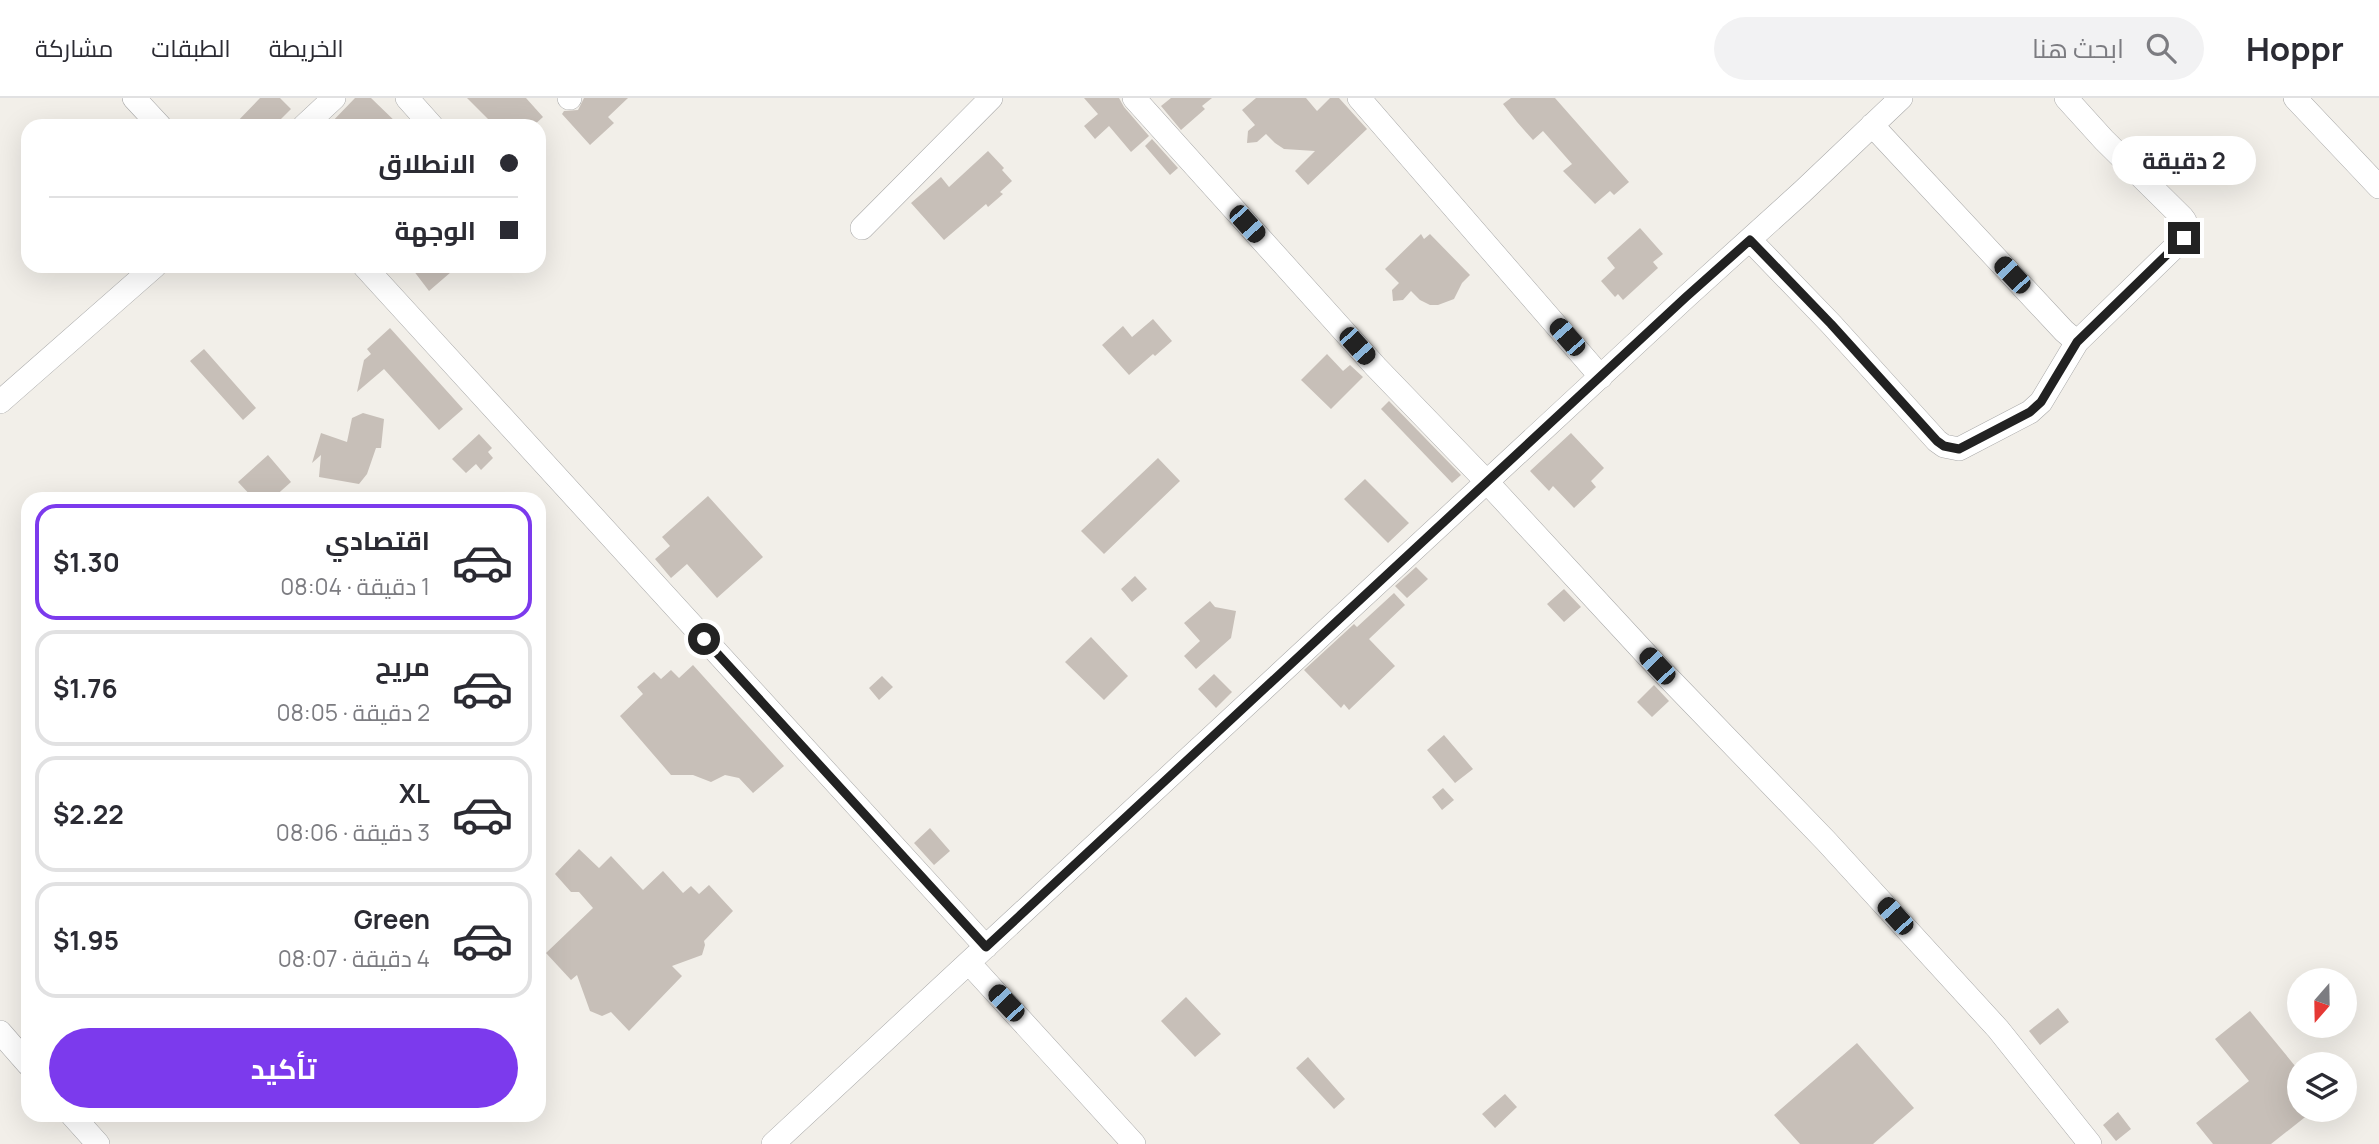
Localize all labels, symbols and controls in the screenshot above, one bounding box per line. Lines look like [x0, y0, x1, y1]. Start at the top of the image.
search box [1714, 17, 2204, 80]
text: Hoppr [2246, 26, 2344, 71]
icon: search [2142, 29, 2180, 67]
text: ابحث هنا [2032, 30, 2124, 66]
text: مشاركة [35, 31, 113, 64]
text: الطبقات [151, 31, 231, 64]
text: الخريطة [269, 31, 344, 64]
callout: 2 دقيقة [2112, 136, 2256, 186]
text: 2 دقيقة [2142, 144, 2226, 176]
text: الانطلاق [378, 145, 476, 181]
car [1226, 201, 1269, 247]
text: الوجهة [395, 212, 476, 248]
route end [2168, 222, 2200, 254]
car [1990, 252, 2035, 298]
car [1546, 314, 1589, 360]
car [1336, 323, 1379, 369]
text: اقتصادي [325, 522, 430, 558]
icon: car [451, 531, 514, 594]
text: $1.30 [53, 544, 120, 580]
text: 1 دقيقة · 08:04 [280, 570, 430, 602]
route start [688, 623, 720, 655]
car [1635, 643, 1680, 689]
text: مريح [375, 648, 430, 684]
icon: car [451, 657, 514, 720]
text: $1.76 [53, 670, 118, 706]
text: 2 دقيقة · 08:05 [276, 696, 430, 728]
text: XL [399, 775, 430, 811]
icon: car [451, 783, 514, 846]
text: $2.22 [53, 796, 124, 832]
text: 3 دقيقة · 08:06 [276, 816, 430, 848]
car [1874, 893, 1917, 939]
text: Green [354, 901, 430, 937]
icon: car [451, 909, 514, 972]
text: $1.95 [53, 922, 119, 958]
text: 4 دقيقة · 08:07 [278, 942, 430, 974]
north arrow [2287, 968, 2357, 1038]
map controls [2287, 968, 2357, 1122]
car [984, 980, 1029, 1026]
button: تأكيد [49, 1028, 518, 1108]
button: layers [2287, 1052, 2357, 1122]

